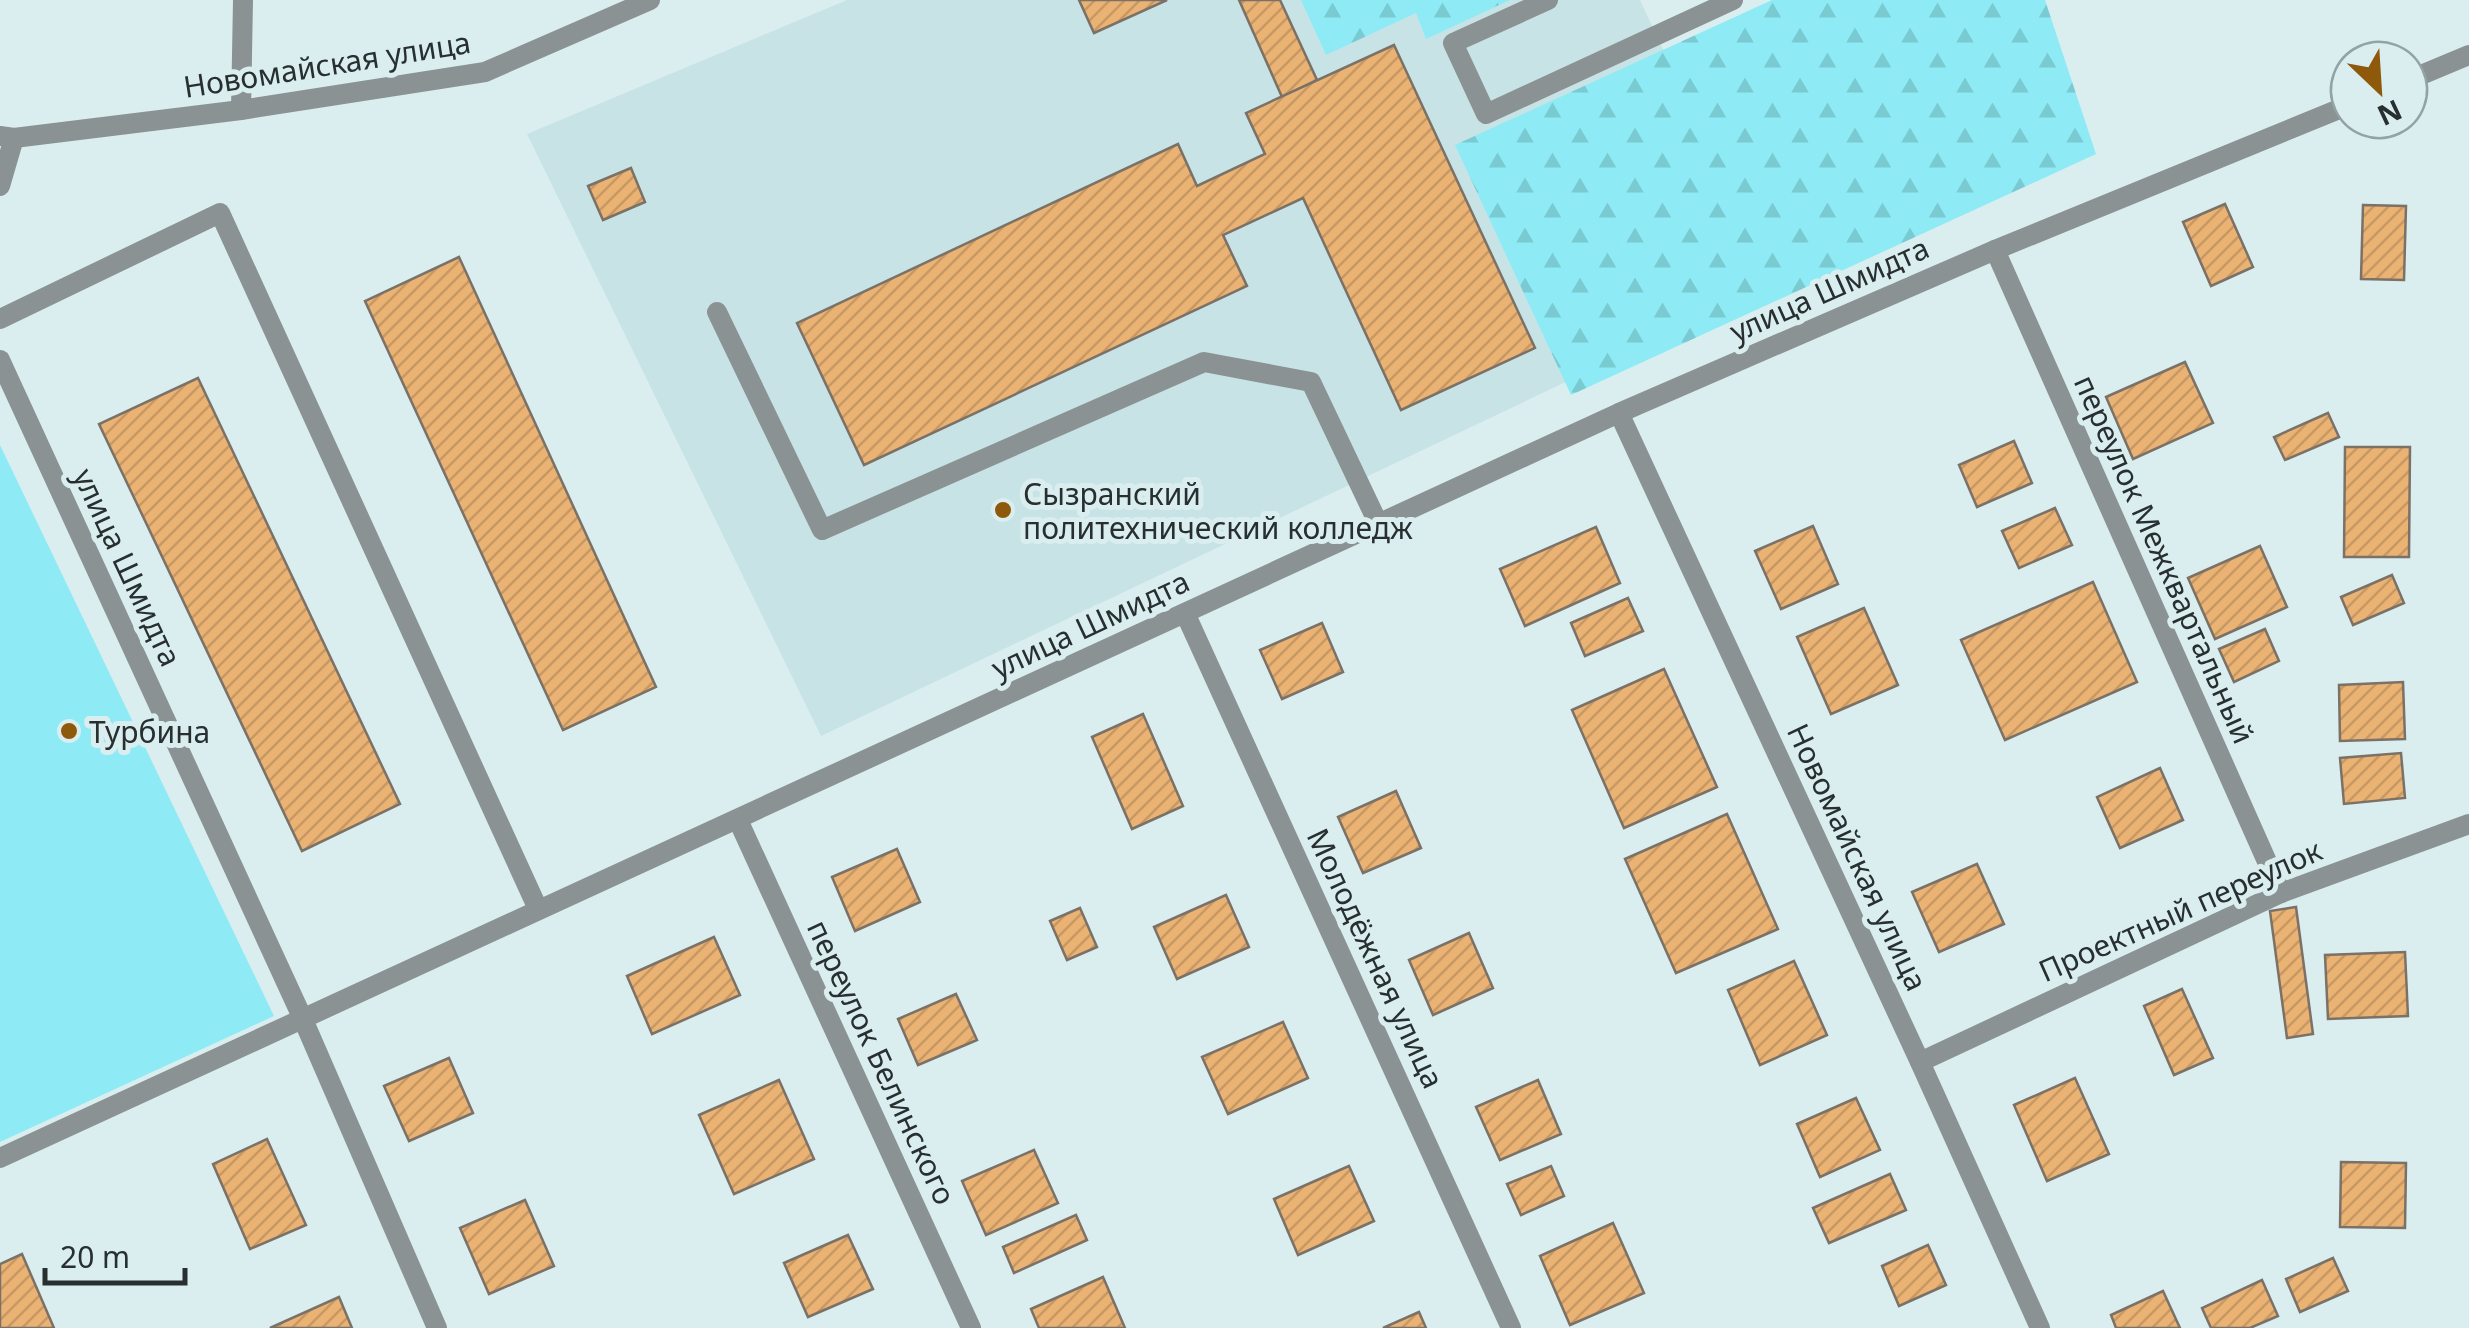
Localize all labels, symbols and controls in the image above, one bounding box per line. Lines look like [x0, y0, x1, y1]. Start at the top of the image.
street label: Новомайская улица [180, 21, 474, 107]
north arrow [2329, 40, 2429, 140]
text: N [2372, 92, 2408, 136]
street label: улица Шмидта [1723, 227, 1935, 351]
street label: переулок Межквартальный [2065, 368, 2265, 750]
street label: улица Шмидта [64, 461, 192, 673]
place label: Сызранский политехнический колледж [1023, 473, 1413, 548]
marker: Сызранский политехнический колледж [992, 499, 1014, 521]
street label: улица Шмидта [984, 560, 1196, 688]
place label: Турбина [89, 711, 210, 752]
street label: Новомайская улица [1778, 717, 1938, 997]
marker: Турбина [58, 720, 80, 742]
street label: Молодёжная улица [1298, 821, 1454, 1095]
street label: Проектный переулок [2032, 829, 2328, 991]
street label: переулок Белинского [798, 913, 966, 1211]
scale bar [45, 1223, 185, 1285]
text: 20 m [60, 1236, 130, 1277]

